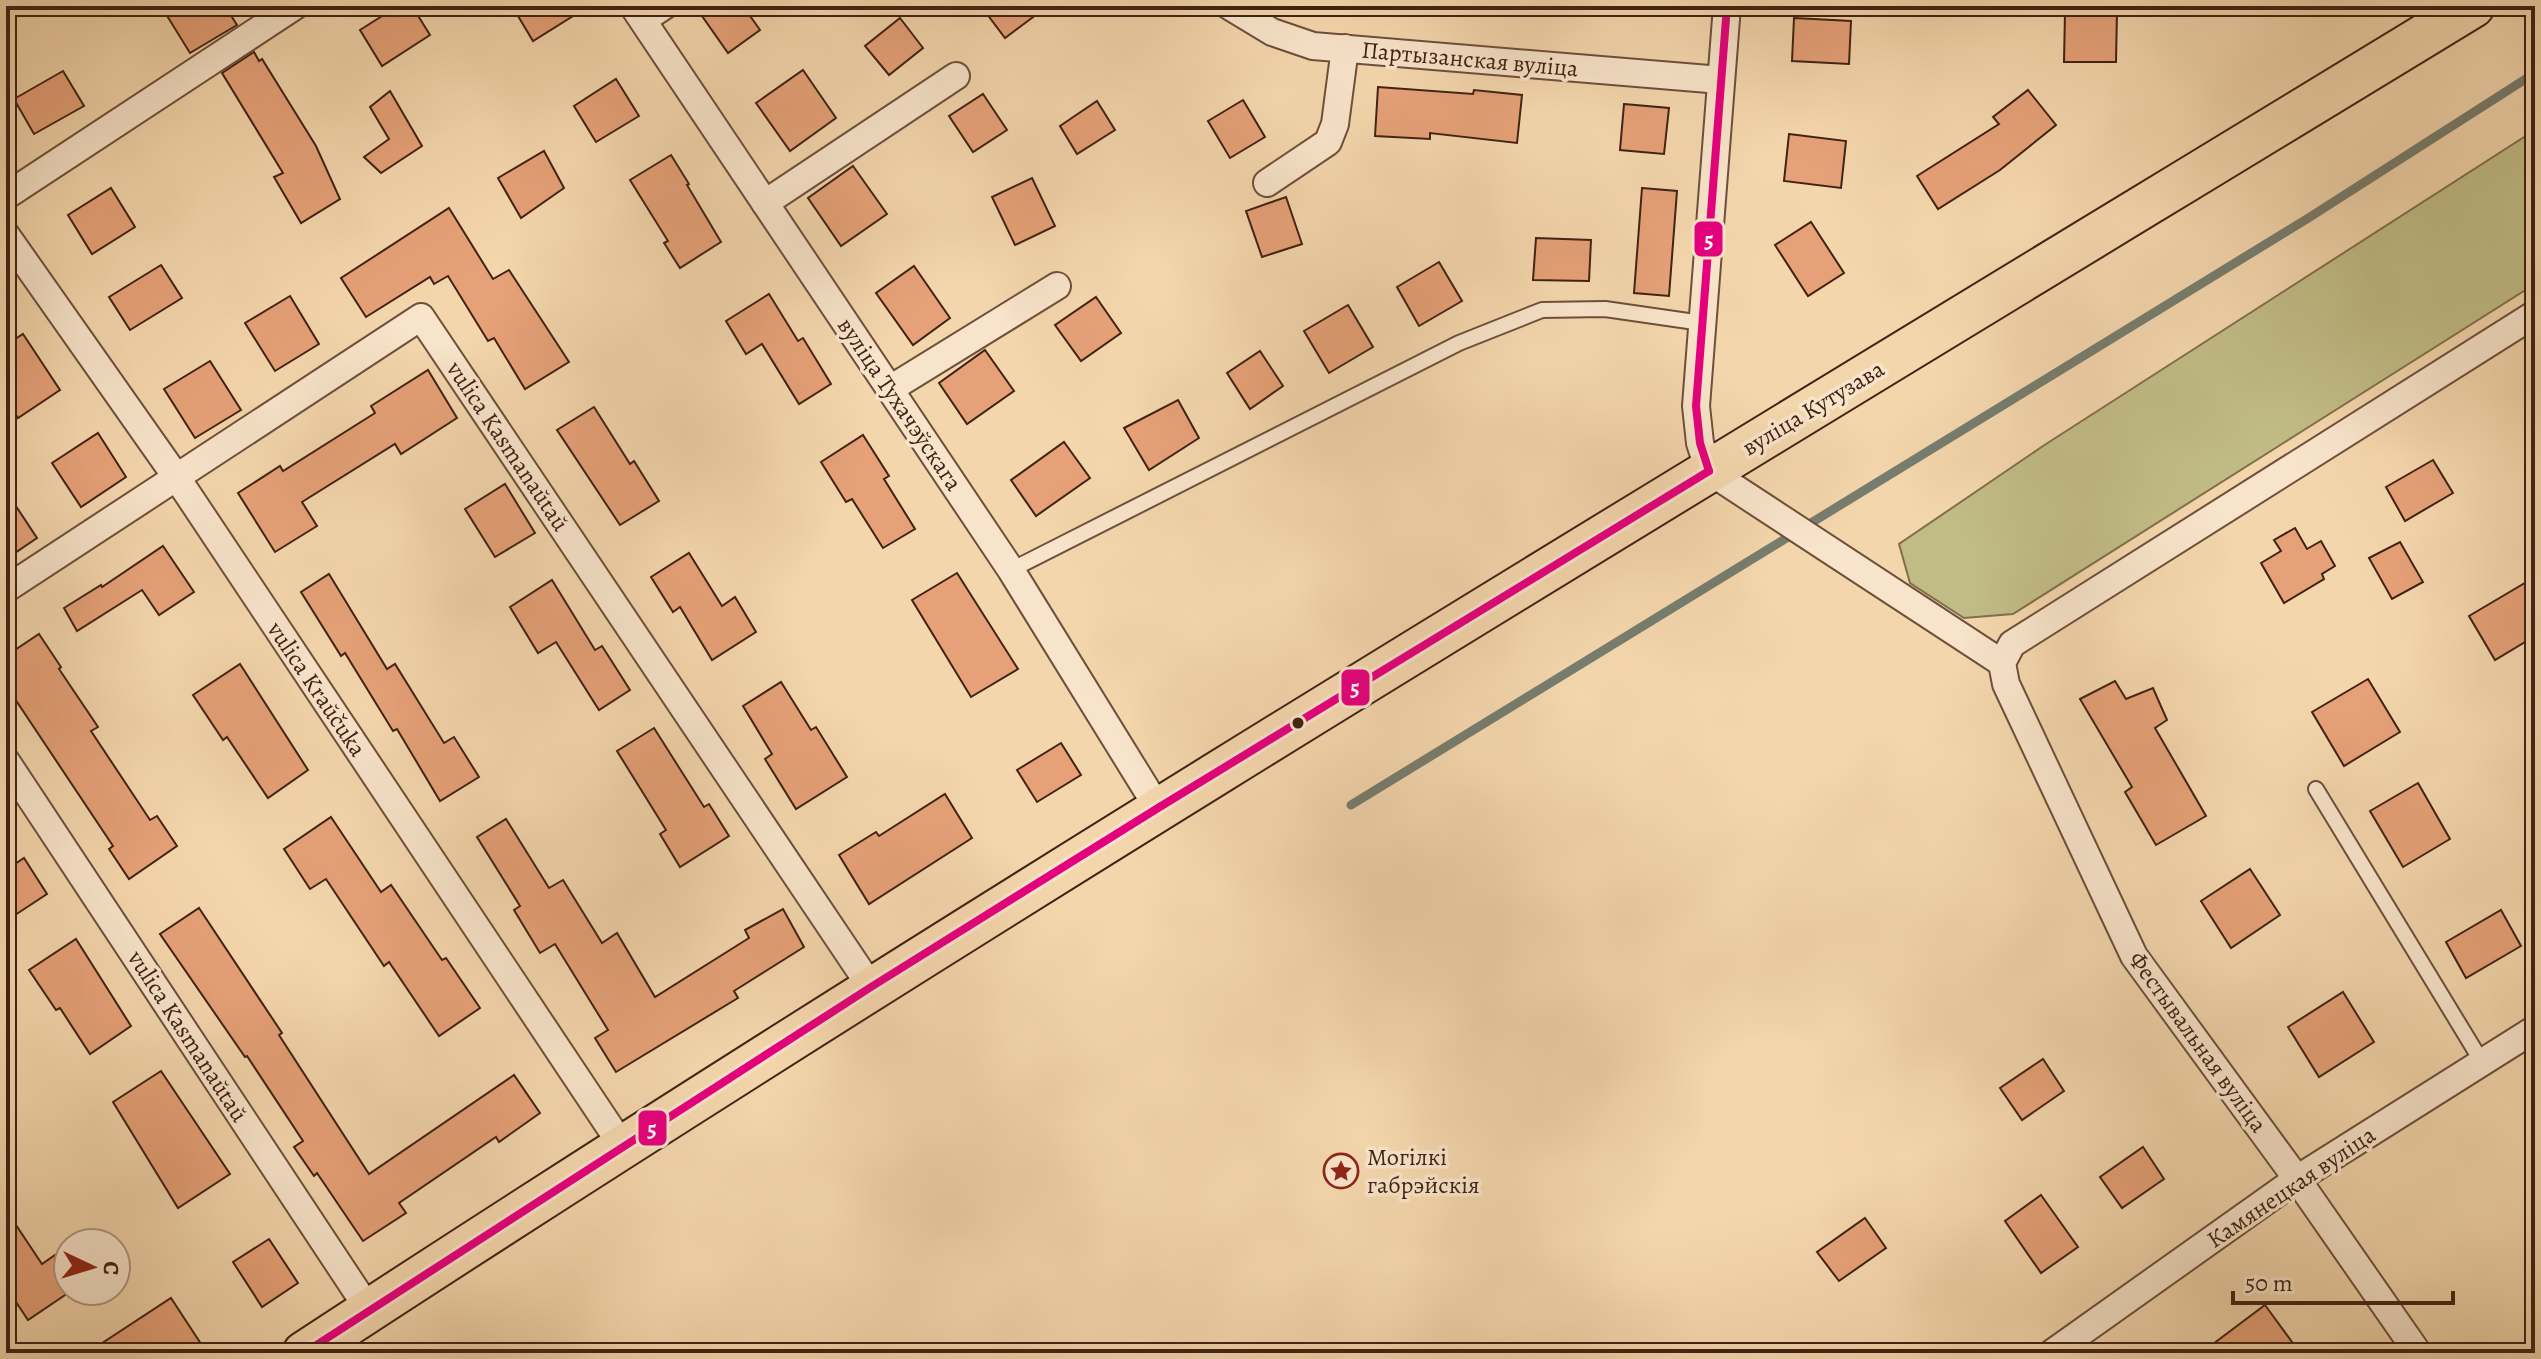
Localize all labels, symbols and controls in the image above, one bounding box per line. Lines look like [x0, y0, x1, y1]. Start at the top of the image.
street label: Партызанская вуліца [1360, 34, 1580, 84]
line badge: 5 [1693, 220, 1724, 258]
text: 5 [1704, 225, 1714, 255]
street label: вуліца Тухачэўскага [830, 311, 970, 497]
street label: вуліца Кутузава [1736, 353, 1890, 463]
street label: vulica Kasmanaŭtaŭ [439, 354, 577, 537]
street label: vulica Kraŭčuka [260, 614, 374, 763]
line badge: 5 [1340, 668, 1371, 707]
text: 5 [1350, 673, 1360, 703]
unlabelled marker [1290, 715, 1306, 731]
street label: vulica Kasmanaŭtaŭ [120, 943, 255, 1128]
street label: Фестывальная вуліца [2121, 945, 2275, 1139]
line badge: 5 [637, 1109, 668, 1147]
text: 5 [647, 1114, 657, 1144]
street label: Камянецкая вуліца [2200, 1119, 2382, 1255]
place label: Могілкі габрэйскія [1367, 1141, 1480, 1201]
place icon: Могілкі габрэйскія [1322, 1152, 1360, 1190]
north arrow [52, 1227, 132, 1307]
scale bar [2233, 1255, 2453, 1305]
text: С [96, 1261, 126, 1276]
text: 50 m [2245, 1267, 2293, 1299]

